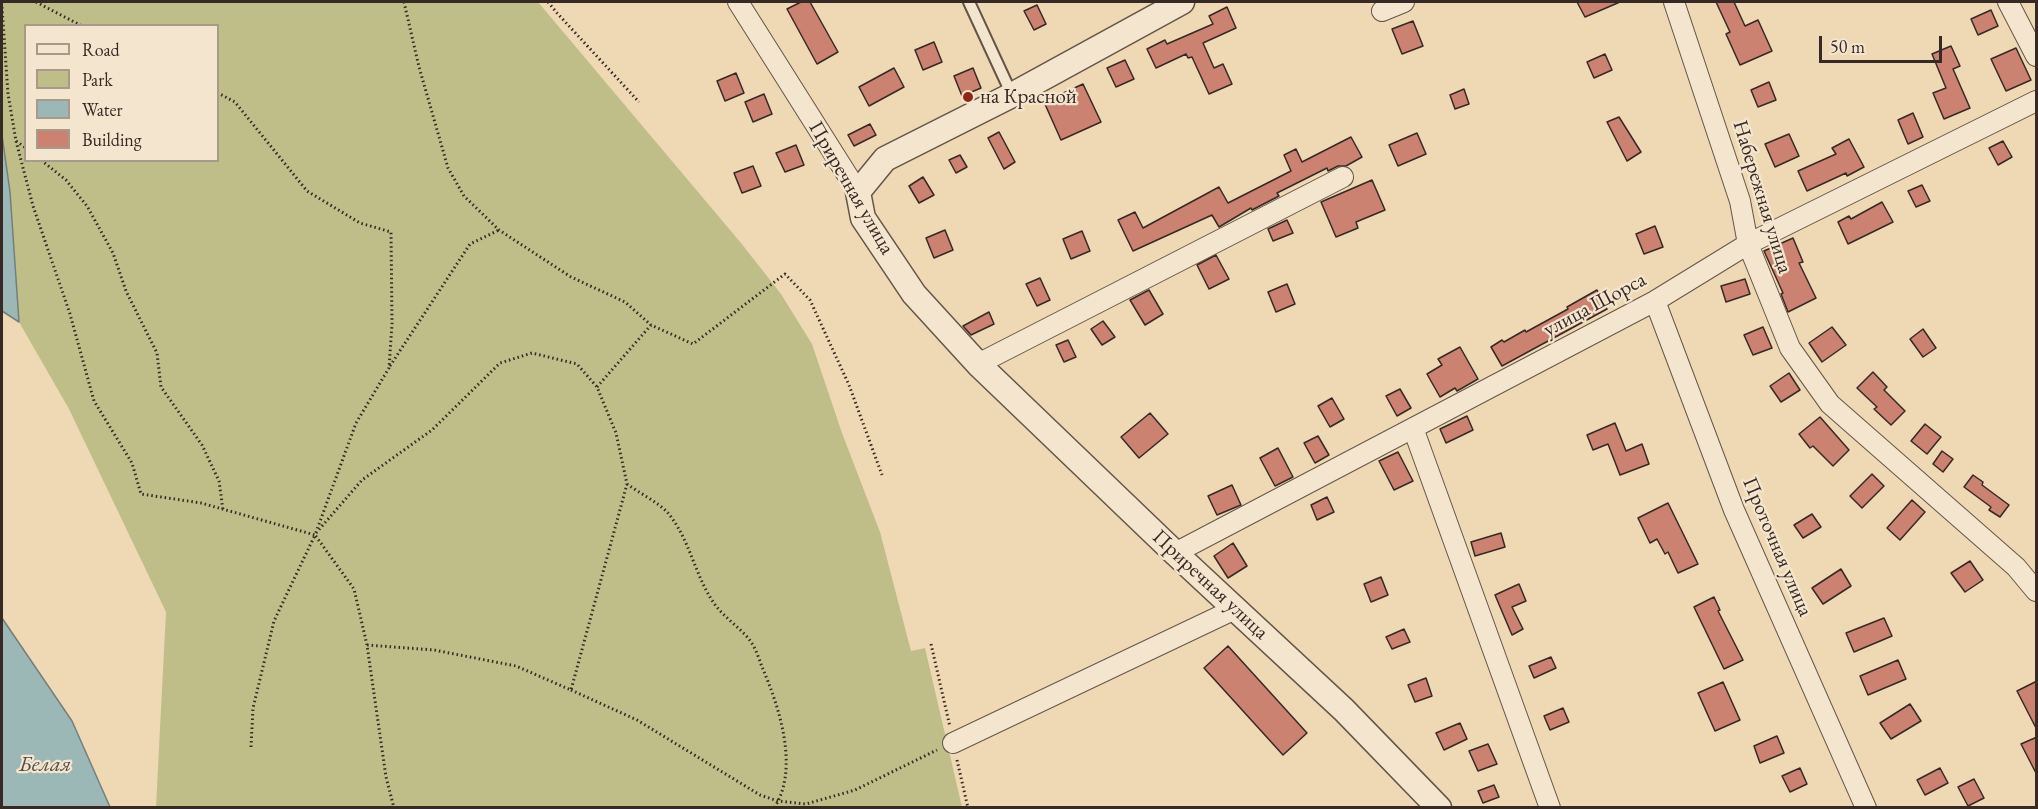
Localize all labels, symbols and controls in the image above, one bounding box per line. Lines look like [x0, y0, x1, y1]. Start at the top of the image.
legend [24, 24, 219, 162]
scale bar [1822, 24, 1945, 62]
text: 50 m [1830, 35, 1865, 58]
text: Road [82, 38, 120, 61]
text: Park [82, 68, 113, 91]
place label: на Красной [980, 84, 1077, 110]
marker: на Красной [961, 90, 975, 104]
text: Water [82, 98, 123, 121]
street label: Приречная улица [803, 117, 899, 259]
street label: Набережная улица [1727, 117, 1797, 277]
text: Building [82, 128, 142, 151]
street label: улица Щорса [1539, 267, 1651, 343]
street label: Проточная улица [1736, 473, 1818, 621]
street label: Приречная улица [1147, 525, 1273, 645]
water label: Белая [19, 752, 71, 778]

